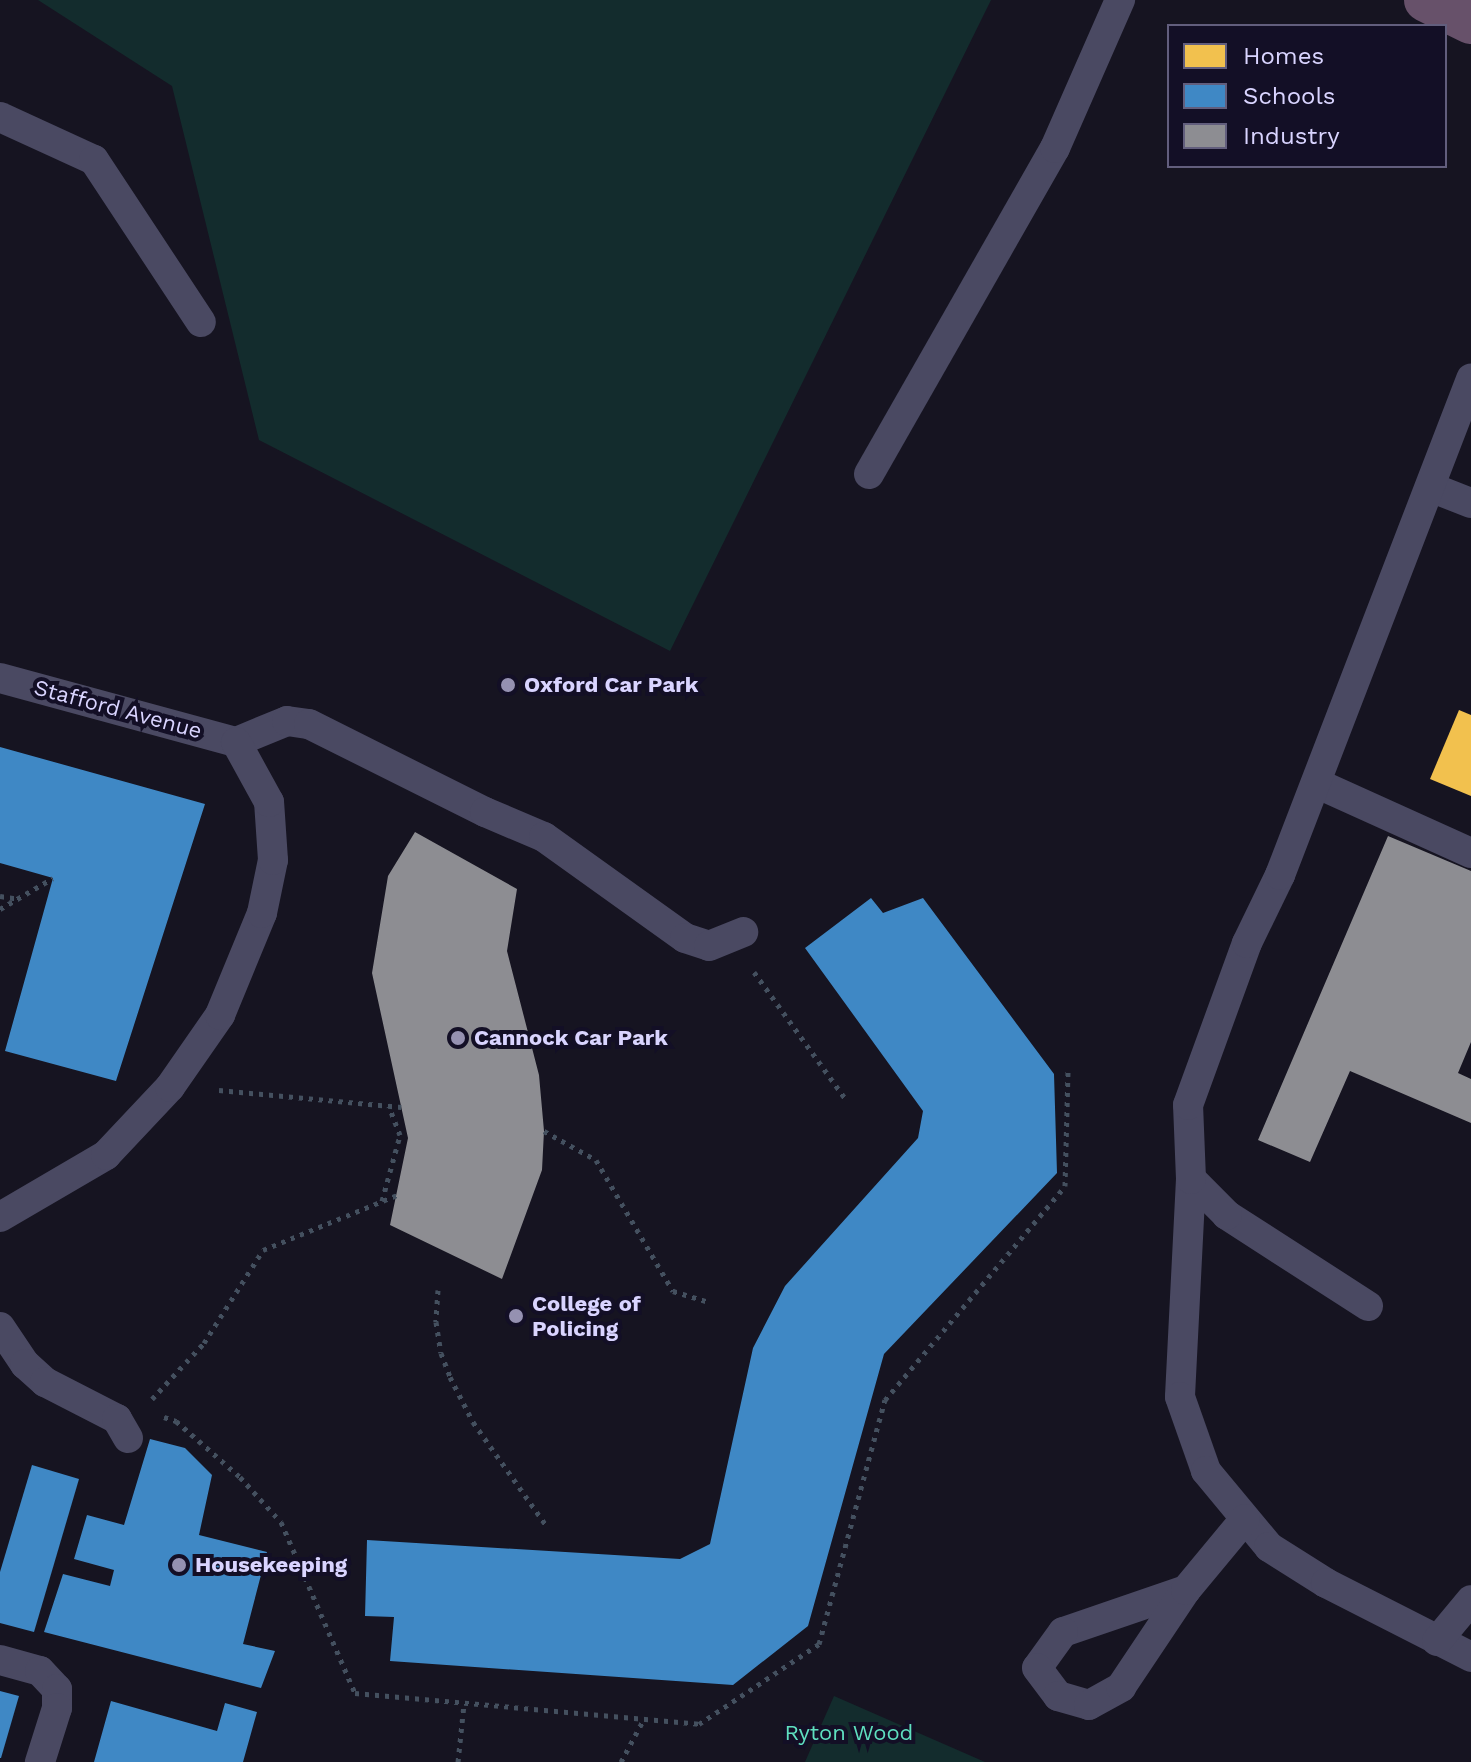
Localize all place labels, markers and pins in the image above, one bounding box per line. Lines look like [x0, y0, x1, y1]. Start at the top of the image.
place label: Oxford Car Park [524, 672, 699, 698]
marker: Oxford Car Park [499, 676, 517, 694]
place label: Cannock Car Park [474, 1025, 669, 1051]
marker: Cannock Car Park [449, 1029, 467, 1047]
place label: College of Policing [532, 1290, 641, 1342]
marker: College of Policing [507, 1307, 525, 1325]
place label: Housekeeping [195, 1552, 347, 1578]
marker: Housekeeping [170, 1556, 188, 1574]

